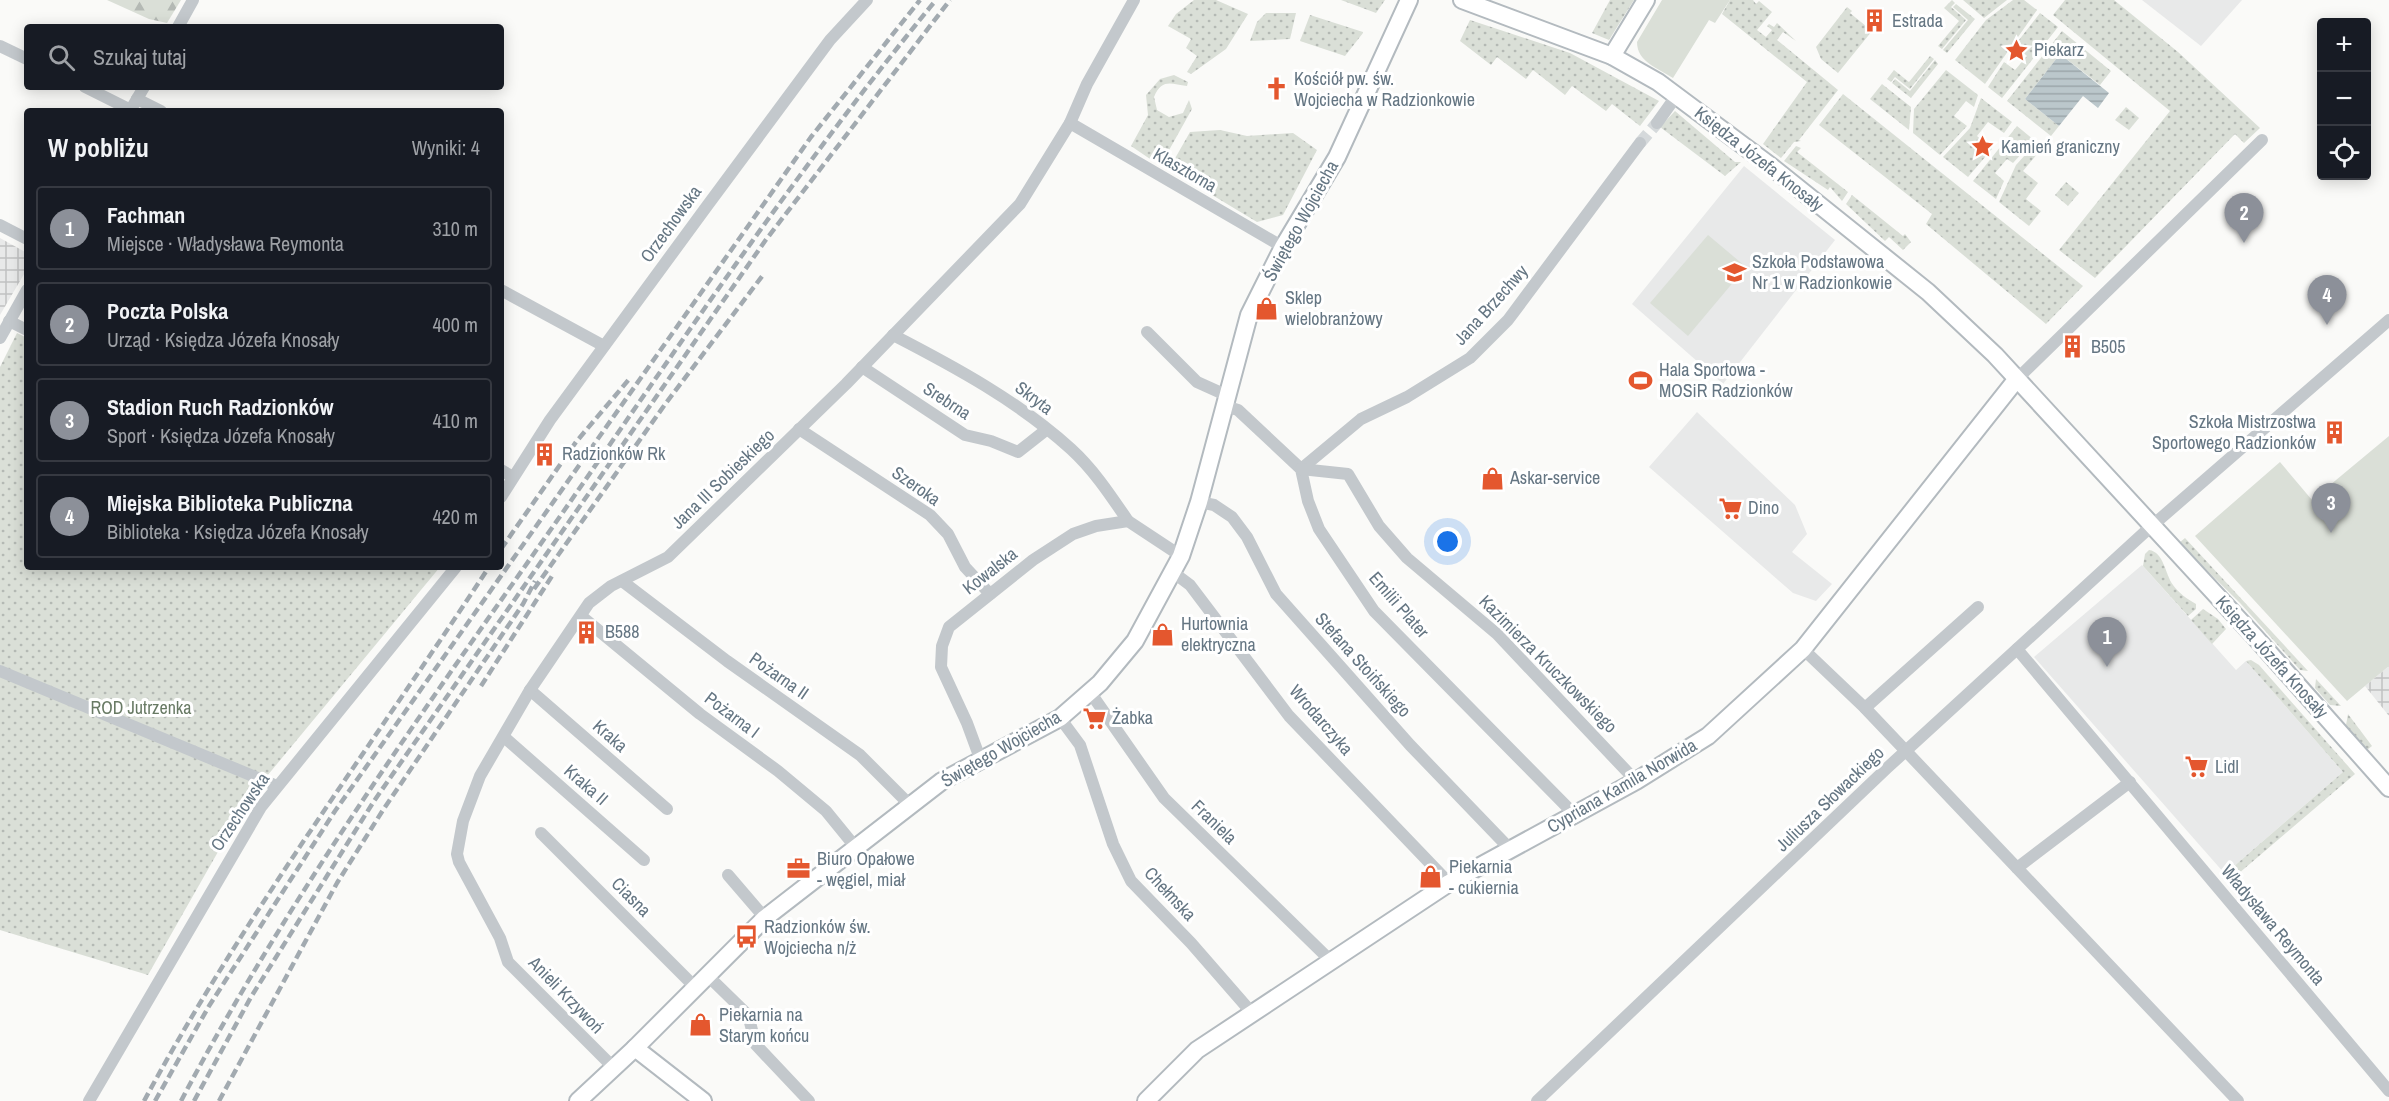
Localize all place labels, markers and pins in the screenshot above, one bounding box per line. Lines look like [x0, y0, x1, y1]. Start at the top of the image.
building icon: Estrada [1861, 8, 1887, 34]
place label: Estrada [1892, 8, 1943, 33]
place icon: Piekarz [2003, 37, 2029, 63]
place label: Piekarz [2034, 37, 2084, 62]
place label: Kościół pw. św. Wojciecha w Radzionkowie [1294, 66, 1475, 112]
church icon: Kościół pw. św. Wojciecha w Radzionkowie [1263, 76, 1289, 102]
place icon: Kamień graniczny [1970, 134, 1996, 160]
place label: Kamień graniczny [2001, 134, 2121, 159]
pin: 2 [2224, 194, 2264, 243]
place label: Szkoła Podstawowa Nr 1 w Radzionkowie [1752, 249, 1892, 295]
school or university icon: Szkoła Podstawowa Nr 1 w Radzionkowie [1721, 259, 1747, 285]
pin: 4 [2308, 276, 2346, 325]
place label: Sklep wielobranżowy [1285, 285, 1383, 331]
shop icon: Sklep wielobranżowy [1254, 295, 1280, 321]
building icon: B505 [2060, 334, 2086, 360]
place label: B505 [2091, 334, 2125, 359]
place label: Hala Sportowa - MOSiR Radzionków [1659, 357, 1793, 403]
sports icon: Hala Sportowa - MOSiR Radzionków [1628, 367, 1654, 393]
place label: Szkoła Mistrzostwa Sportowego Radzionków [2152, 409, 2316, 455]
building icon: Szkoła Mistrzostwa Sportowego Radzionków [2321, 419, 2347, 445]
building icon: Radzionków Rk [531, 441, 557, 467]
place label: Radzionków Rk [562, 441, 666, 466]
shop icon: Askar-service [1479, 465, 1505, 491]
place label: Askar-service [1509, 465, 1600, 490]
pin: 3 [2312, 484, 2350, 533]
supermarket icon: Dino [1717, 495, 1743, 521]
place label: Dino [1748, 495, 1779, 520]
place label: Hurtownia elektryczna [1181, 611, 1256, 657]
pin: 1 [2088, 618, 2126, 667]
building icon: B588 [574, 619, 600, 645]
place label: B588 [605, 619, 639, 644]
shop icon: Hurtownia elektryczna [1150, 621, 1176, 647]
supermarket icon: Żabka [1081, 705, 1107, 731]
place label: Żabka [1112, 705, 1153, 730]
supermarket icon: Lidl [2184, 754, 2210, 780]
place label: Lidl [2215, 754, 2239, 779]
place label: Biuro Opałowe - węgiel, miał [817, 846, 915, 892]
place label: Piekarnia - cukiernia [1449, 854, 1519, 900]
office icon: Biuro Opałowe - węgiel, miał [786, 856, 812, 882]
shop icon: Piekarnia - cukiernia [1418, 864, 1444, 890]
place label: Radzionków św. Wojciecha n/ż [764, 914, 871, 960]
bus stop icon: Radzionków św. Wojciecha n/ż [733, 924, 759, 950]
place label: Piekarnia na Starym końcu [719, 1002, 809, 1048]
shop icon: Piekarnia na Starym końcu [688, 1012, 714, 1038]

